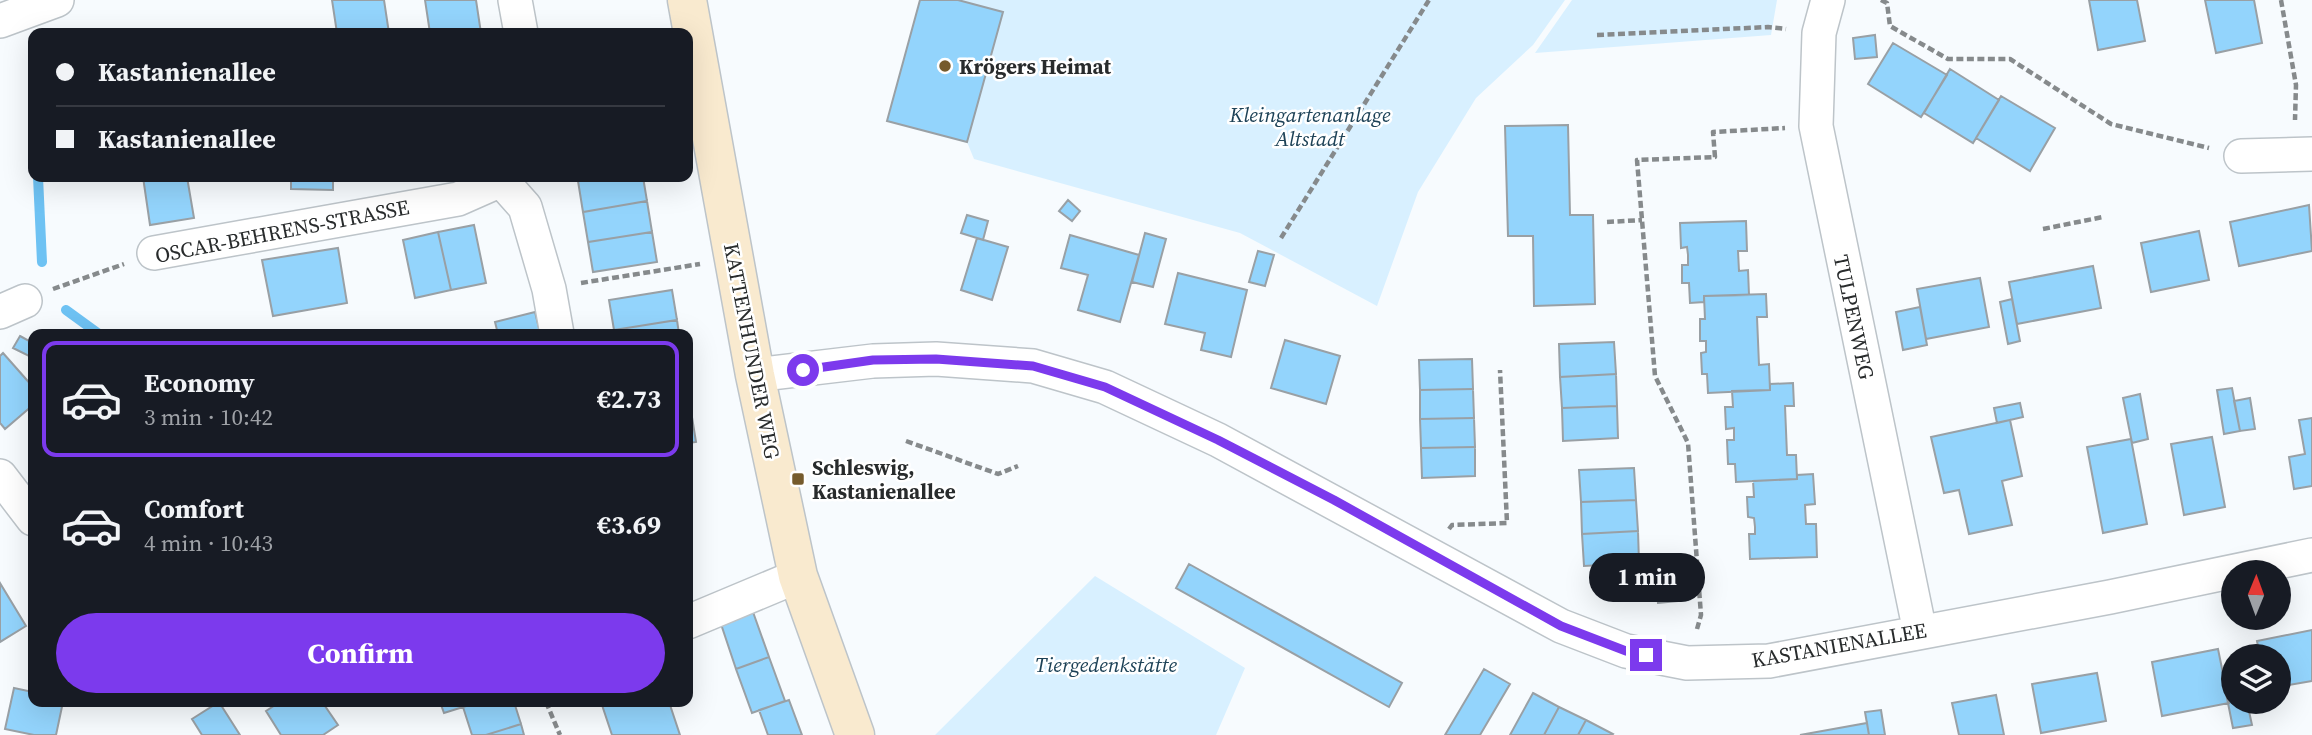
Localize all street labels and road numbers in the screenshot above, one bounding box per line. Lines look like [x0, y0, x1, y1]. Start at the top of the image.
street label: OSCAR-BEHRENS-STRASSE [153, 192, 411, 270]
street label: KATTENHUNDER WEG [717, 241, 787, 461]
street label: TULPENWEG [1827, 252, 1881, 382]
street label: KASTANIENALLEE [1749, 615, 1929, 675]

